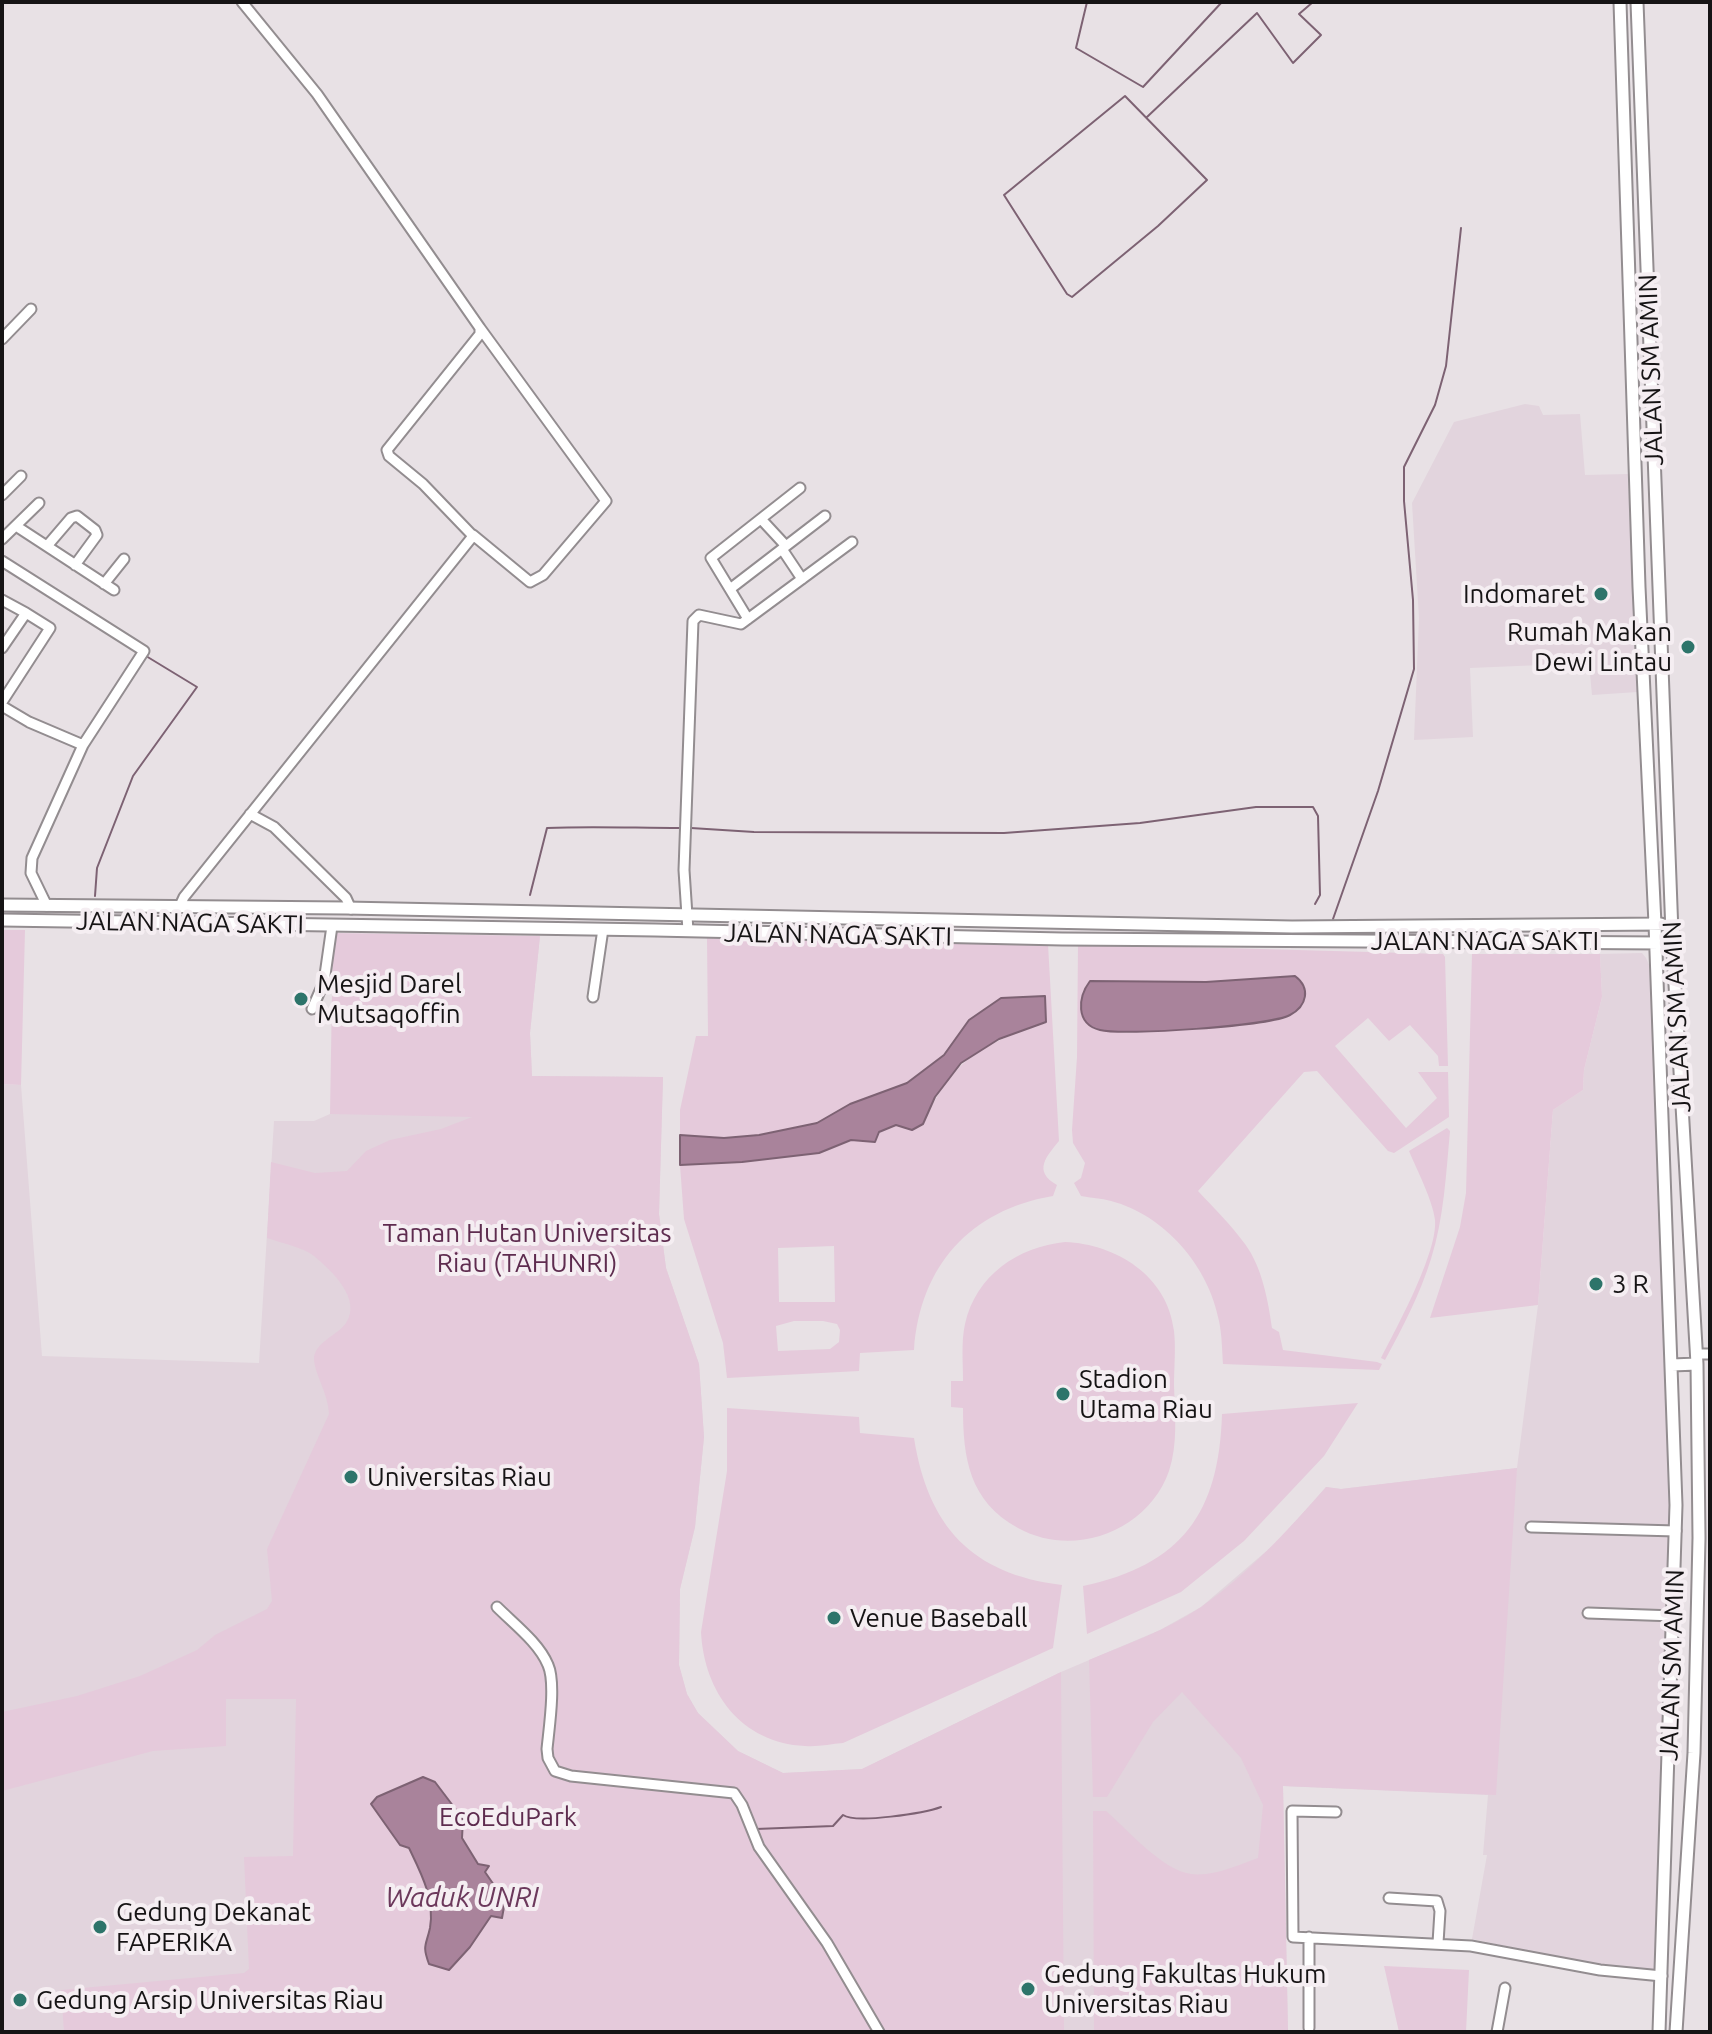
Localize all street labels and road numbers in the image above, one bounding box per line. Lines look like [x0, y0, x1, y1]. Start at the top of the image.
street label: JALAN SM AMIN [1632, 274, 1670, 466]
street label: JALAN NAGA SAKTI [76, 905, 304, 941]
street label: JALAN NAGA SAKTI [724, 917, 952, 953]
street label: JALAN SM AMIN [1656, 920, 1698, 1114]
street label: JALAN NAGA SAKTI [1371, 925, 1599, 957]
street label: JALAN SM AMIN [1653, 1569, 1691, 1761]

